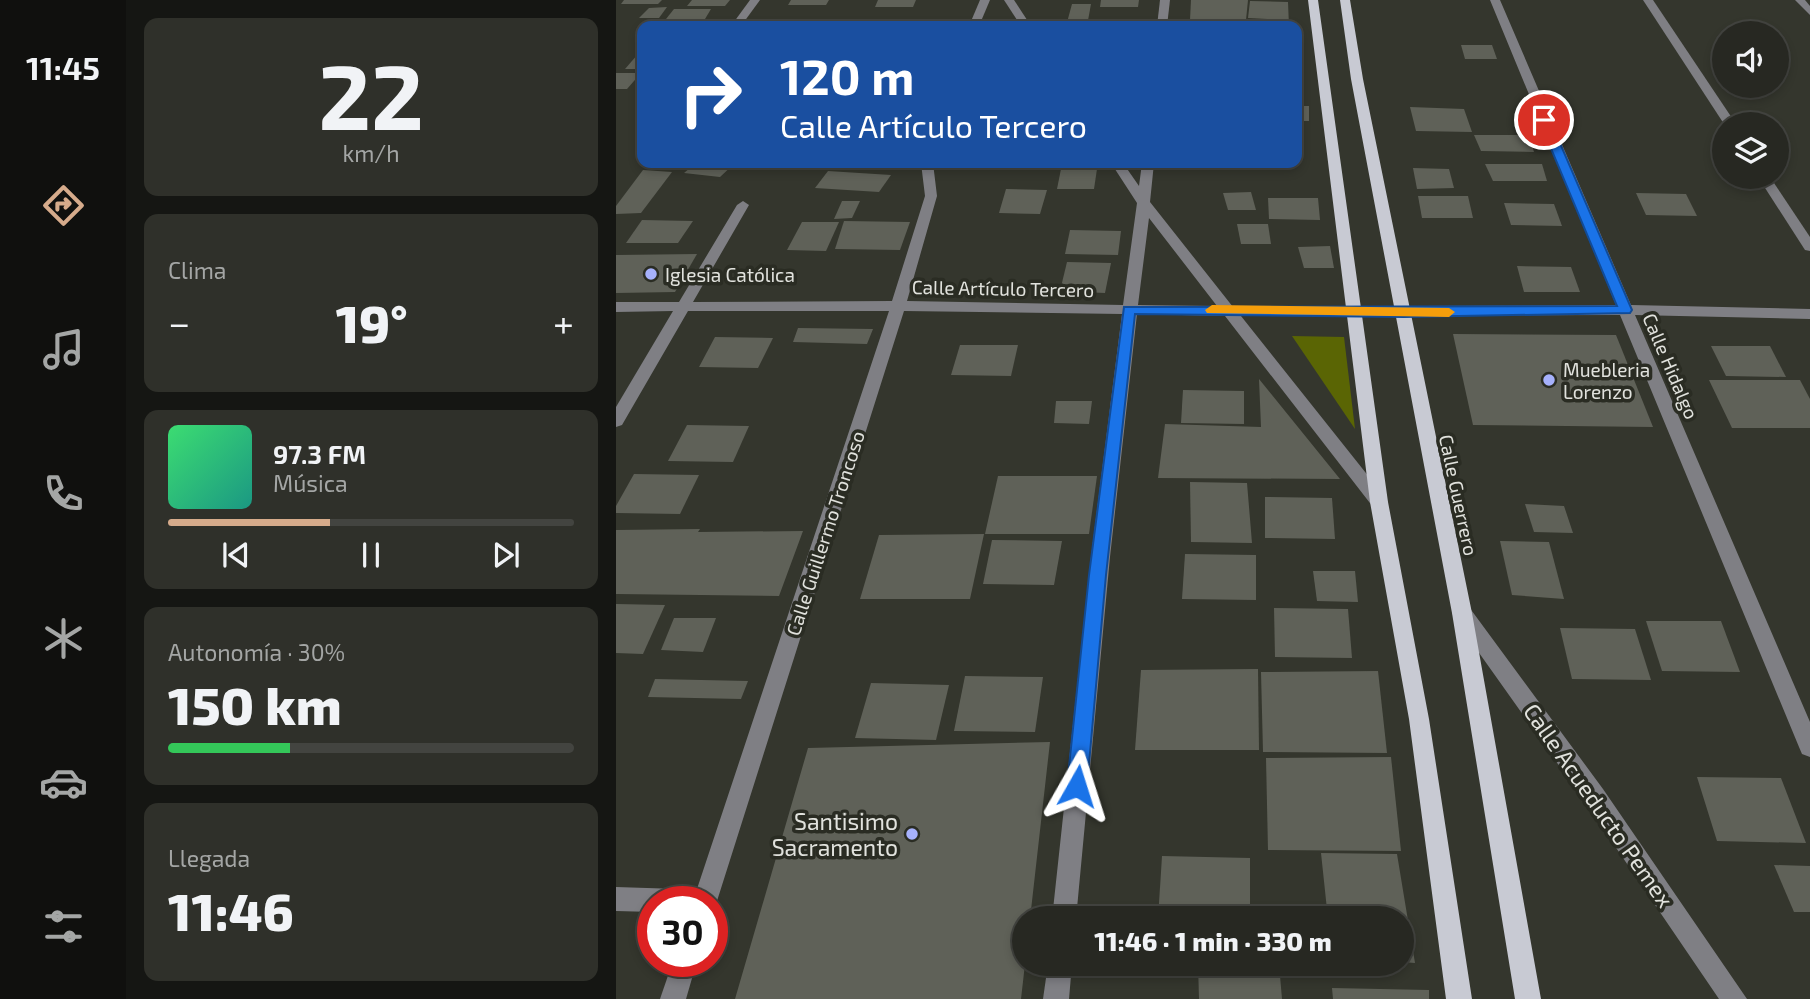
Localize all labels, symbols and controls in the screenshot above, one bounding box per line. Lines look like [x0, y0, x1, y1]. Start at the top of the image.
map controls [1712, 21, 1789, 189]
button: sound [1712, 21, 1789, 98]
text: 22 [318, 39, 424, 148]
text: 120 m [780, 46, 914, 105]
text: 11:45 [26, 48, 100, 86]
icon: right [665, 49, 756, 140]
pin [1514, 90, 1574, 150]
icon: arrive [1525, 101, 1563, 139]
text: Calle Artículo Tercero [780, 106, 1087, 144]
button: layers [1712, 112, 1789, 189]
text: km/h [342, 139, 400, 167]
icon: directions [39, 181, 88, 230]
text: Clima [168, 256, 226, 284]
place label: Iglesia Católica [665, 263, 795, 286]
marker: Iglesia Católica [643, 266, 659, 282]
street label: Calle Artículo Tercero [912, 275, 1094, 301]
text: 19° [336, 291, 408, 353]
text: − [168, 299, 190, 345]
text: + [553, 299, 574, 345]
street label: Calle Hidalgo [1638, 310, 1704, 422]
icon: music [39, 325, 88, 374]
place label: Muebleria Lorenzo [1563, 358, 1650, 403]
marker: Muebleria Lorenzo [1541, 372, 1557, 388]
street label: Calle Guillermo Troncoso [781, 428, 869, 638]
street label: Calle Guerrero [1435, 432, 1483, 558]
text: 97.3 FM [273, 438, 366, 469]
icon: phone [39, 469, 88, 518]
text: Música [273, 469, 348, 497]
icon: previous [217, 536, 255, 574]
icon: pause [352, 536, 390, 574]
icon: next [487, 536, 525, 574]
icon: climate [39, 614, 88, 663]
text: Autonomía · 30% [168, 638, 345, 666]
text: 150 km [168, 673, 342, 735]
street label: Calle Acueducto Pemex [1518, 698, 1680, 912]
position arrow [1040, 749, 1114, 823]
icon: car [39, 758, 88, 807]
place label: Santisimo Sacramento [772, 807, 898, 861]
marker: Santisimo Sacramento [904, 826, 920, 842]
text: Llegada [168, 844, 250, 872]
text: 11:46 [168, 879, 294, 941]
speed limit sign: 30 [637, 886, 728, 977]
icon: filters [39, 902, 88, 951]
text: 11:46 · 1 min · 330 m [1094, 925, 1332, 956]

